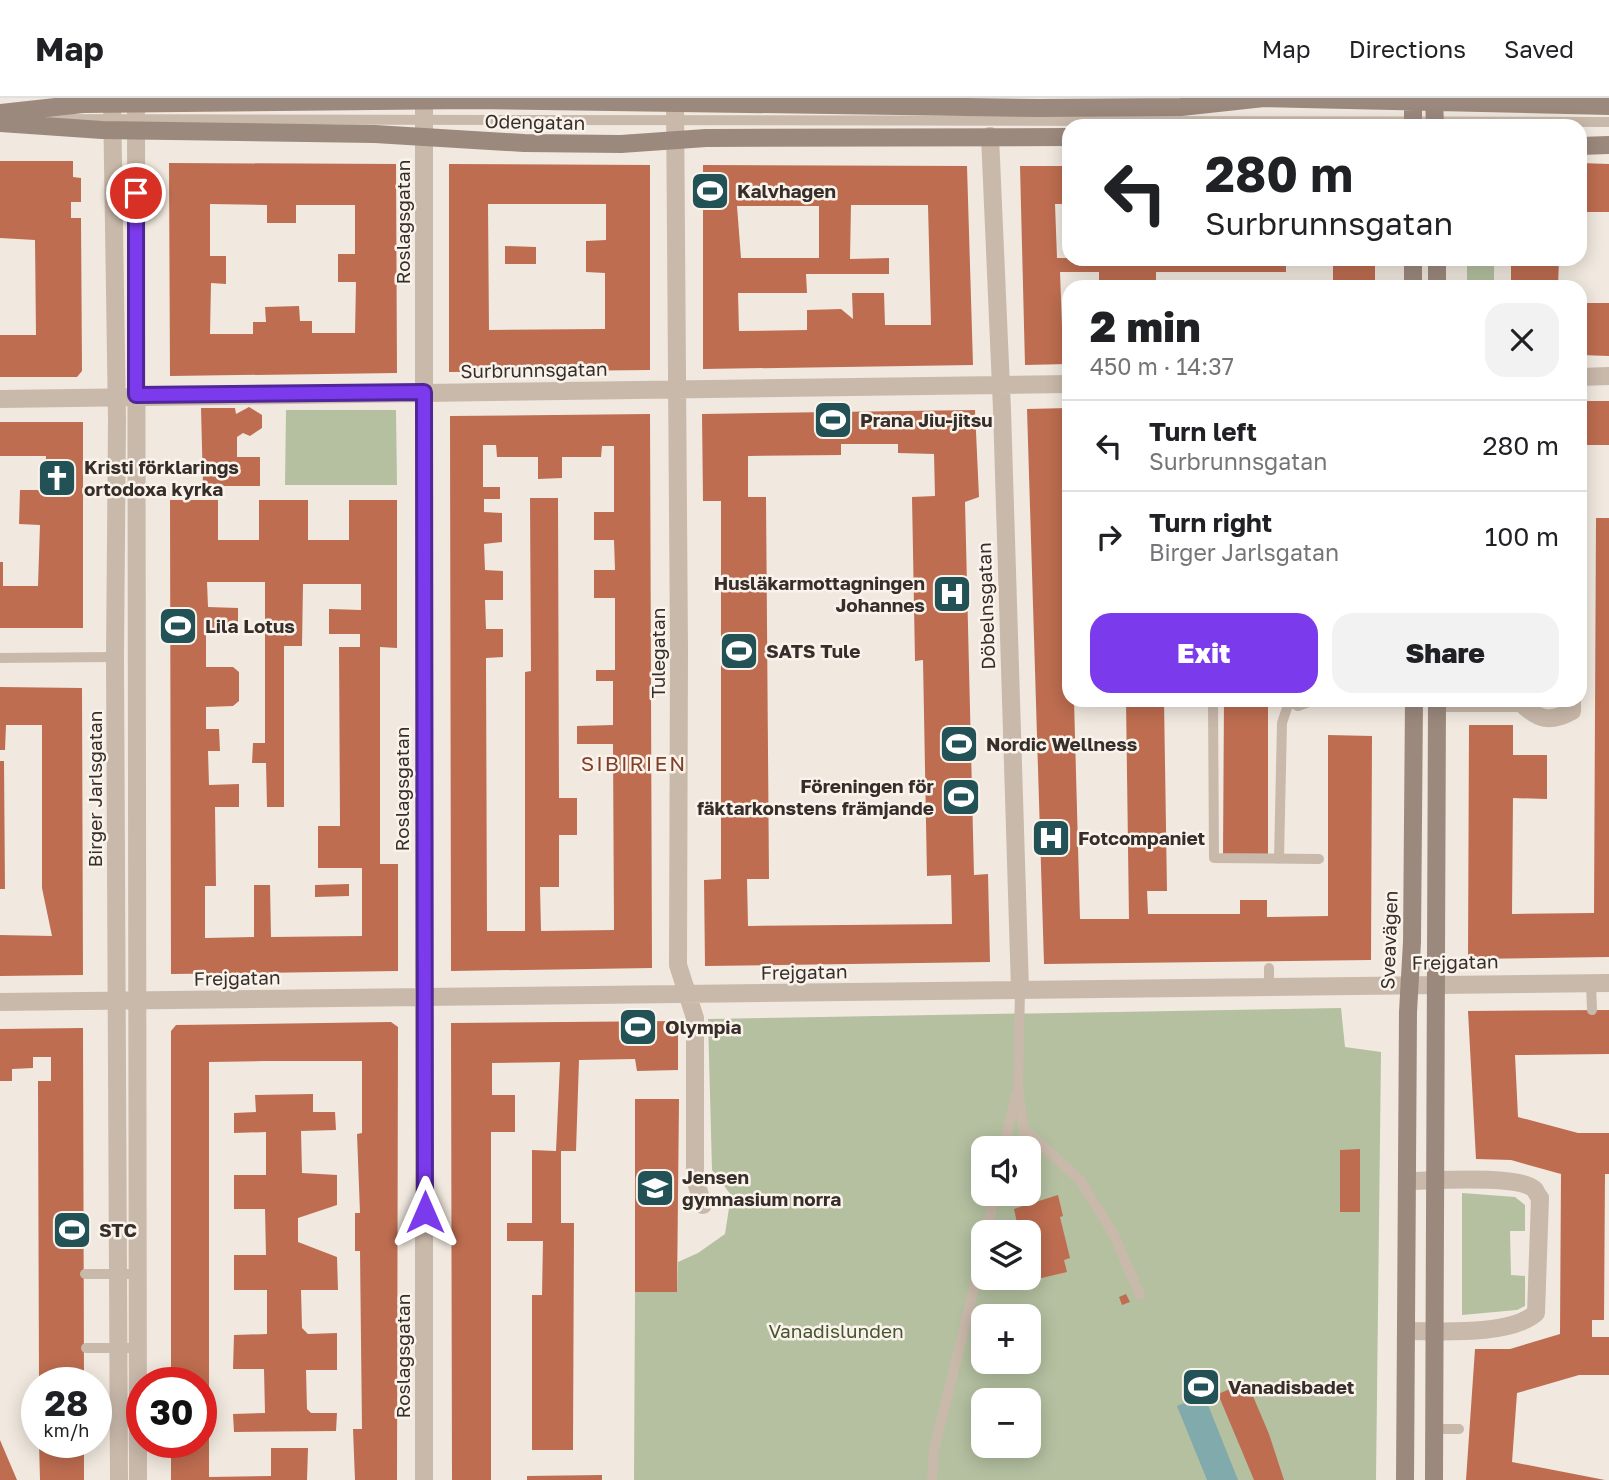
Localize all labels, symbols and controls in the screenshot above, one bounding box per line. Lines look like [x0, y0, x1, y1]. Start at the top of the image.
text: Map [35, 29, 104, 68]
text: Map [1262, 34, 1311, 63]
text: Directions [1349, 34, 1466, 63]
text: Saved [1504, 34, 1574, 63]
street label: Odengatan [484, 109, 586, 134]
text: 280 m [1205, 144, 1353, 203]
icon: left [1090, 147, 1181, 238]
street label: Roslagsgatan [391, 159, 414, 285]
pin [106, 163, 166, 223]
sports icon: Kalvhagen [689, 170, 731, 212]
icon: arrive [117, 174, 155, 212]
place label: Kalvhagen [737, 179, 836, 202]
text: Surbrunnsgatan [1205, 204, 1453, 242]
text: 2 min [1090, 301, 1201, 351]
button: close [1485, 303, 1559, 377]
text: 450 m · 14:37 [1090, 352, 1234, 380]
street label: Surbrunnsgatan [460, 357, 608, 382]
sports icon: Prana Jiu-jitsu [812, 399, 854, 441]
place label: Prana Jiu-jitsu [860, 408, 993, 431]
text: Turn left [1149, 416, 1257, 447]
icon: left [1090, 427, 1128, 465]
text: 280 m [1482, 430, 1559, 461]
text: Surbrunnsgatan [1149, 447, 1327, 475]
place label: Kristi förklarings ortodoxa kyrka [84, 455, 239, 500]
church icon: Kristi förklarings ortodoxa kyrka [36, 457, 78, 499]
text: Turn right [1149, 507, 1272, 538]
icon: right [1090, 518, 1128, 556]
text: 100 m [1485, 521, 1559, 552]
text: Birger Jarlsgatan [1149, 538, 1339, 566]
street label: Döbelnsgatan [972, 542, 999, 670]
place label: Husläkarmottagningen Johannes [714, 571, 925, 616]
hospital icon: Husläkarmottagningen Johannes [931, 573, 973, 615]
sports icon: Lila Lotus [157, 605, 199, 647]
street label: Tulegatan [646, 608, 669, 698]
button: Exit [1090, 613, 1318, 693]
button: Share [1332, 613, 1559, 693]
place label: Lila Lotus [205, 614, 295, 637]
sports icon: SATS Tule [718, 630, 760, 672]
place label: SATS Tule [766, 639, 861, 662]
street label: Birger Jarlsgatan [83, 711, 106, 868]
sports icon: Nordic Wellness [938, 723, 980, 765]
street label: Roslagsgatan [390, 726, 413, 852]
place label: Nordic Wellness [986, 732, 1138, 755]
district label: SIBIRIEN [581, 750, 687, 776]
place label: Föreningen för fäktarkonstens främjande [697, 774, 935, 819]
sports icon: Föreningen för fäktarkonstens främjande [940, 776, 982, 818]
hospital icon: Fotcompaniet [1030, 817, 1072, 859]
place label: Fotcompaniet [1078, 826, 1205, 849]
street label: Sveavägen [1375, 890, 1402, 990]
street label: Frejgatan [1411, 949, 1499, 974]
street label: Frejgatan [760, 959, 848, 984]
street label: Frejgatan [193, 965, 281, 990]
sports icon: Olympia [617, 1006, 659, 1048]
place label: Olympia [665, 1015, 742, 1038]
map controls [971, 1136, 1041, 1458]
button: sound [971, 1136, 1041, 1206]
place label: Jensen gymnasium norra [682, 1165, 841, 1210]
school or university icon: Jensen gymnasium norra [634, 1167, 676, 1209]
position arrow [388, 1175, 462, 1249]
sports icon: STC [51, 1209, 93, 1251]
place label: STC [99, 1218, 137, 1241]
button: layers [971, 1220, 1041, 1290]
street label: Roslagsgatan [391, 1293, 414, 1419]
button: + [971, 1304, 1041, 1374]
park label: Vanadislunden [768, 1319, 904, 1342]
sports icon: Vanadisbadet [1180, 1366, 1222, 1408]
speed limit sign: 30 [126, 1367, 217, 1458]
place label: Vanadisbadet [1228, 1375, 1355, 1398]
text: 28 [45, 1382, 88, 1424]
button: − [971, 1388, 1041, 1458]
text: km/h [44, 1419, 89, 1441]

